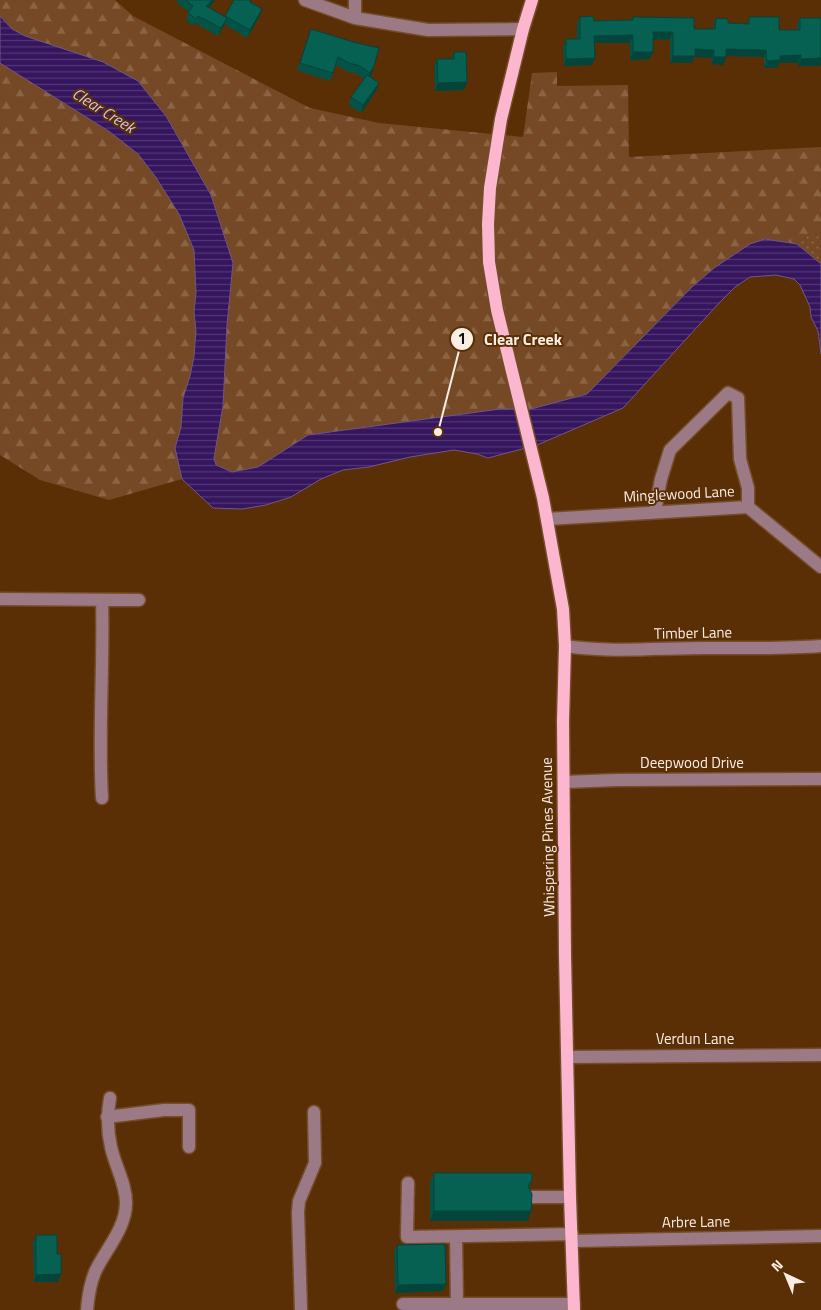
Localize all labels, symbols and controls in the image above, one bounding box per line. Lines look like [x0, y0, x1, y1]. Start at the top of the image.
water label: Clear Creek [68, 81, 142, 140]
callout: Clear Creek [449, 324, 572, 355]
text: 1 [458, 327, 466, 350]
text: Clear Creek [484, 327, 563, 351]
street label: Minglewood Lane [623, 479, 735, 508]
street label: Timber Lane [654, 620, 732, 645]
street label: Deepwood Drive [640, 751, 744, 774]
street label: Whispering Pines Avenue [535, 757, 560, 917]
street label: Verdun Lane [656, 1027, 734, 1050]
street label: Arbre Lane [662, 1209, 730, 1234]
north arrow [761, 1250, 811, 1300]
text: N [766, 1254, 787, 1276]

